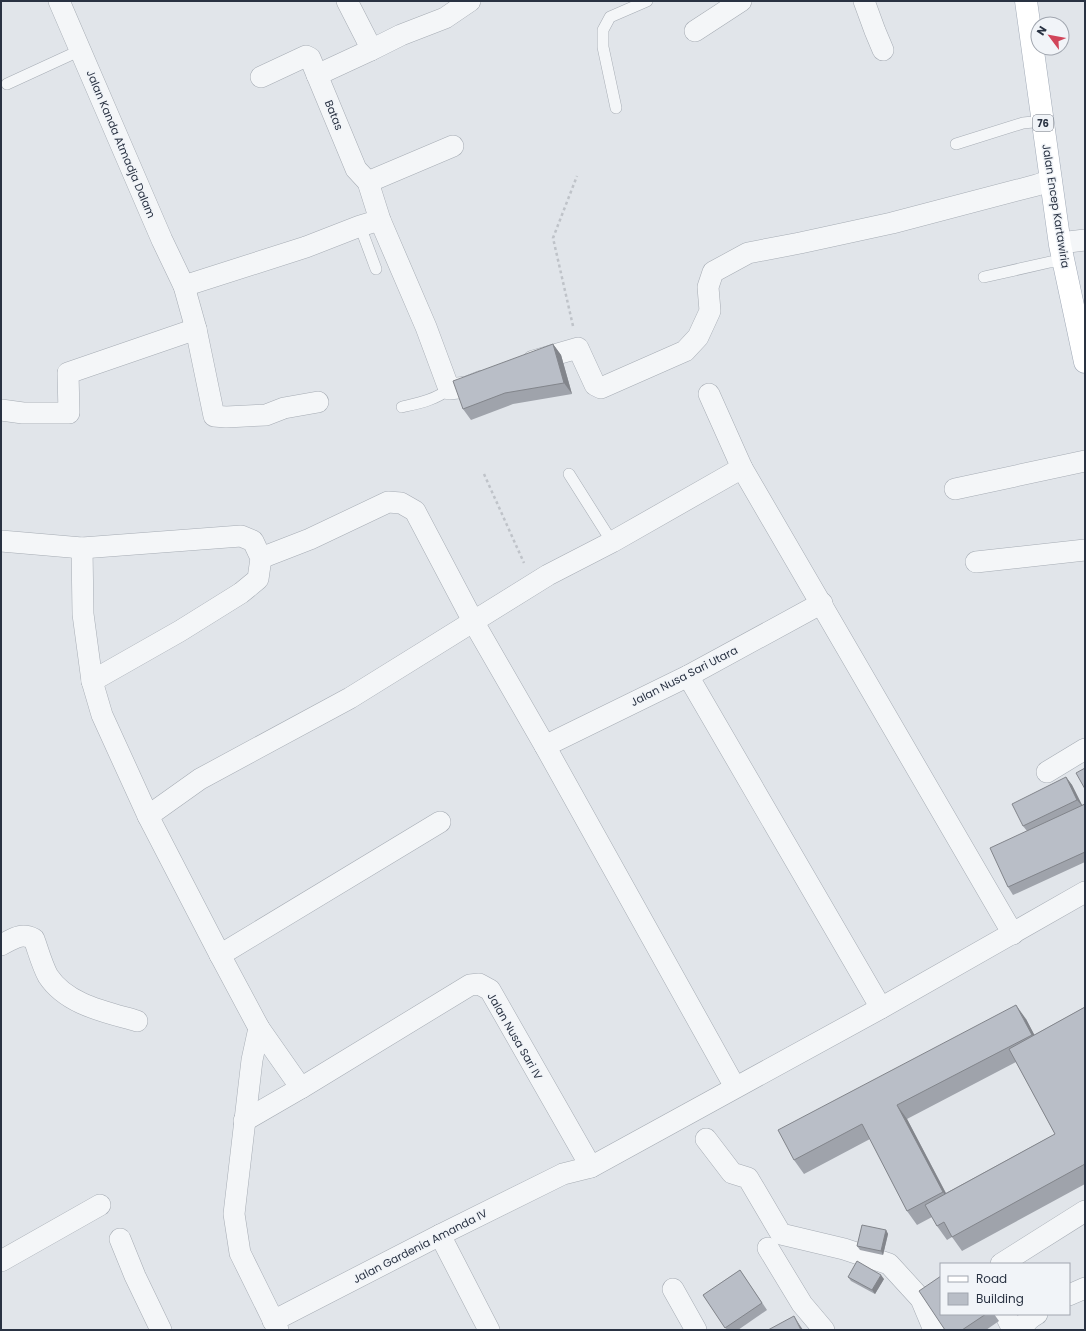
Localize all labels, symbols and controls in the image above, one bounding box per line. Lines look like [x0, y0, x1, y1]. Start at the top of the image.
north arrow [1030, 16, 1070, 56]
text: N [1033, 23, 1050, 38]
street label: Jalan Kanda Atmadja Dalam [82, 67, 160, 221]
street label: Batas [321, 97, 347, 133]
road number: 76 [1033, 115, 1053, 131]
street label: Jalan Encep Kartawiria [1038, 143, 1074, 269]
street label: Jalan Nusa Sari Utara [628, 642, 740, 710]
street label: Jalan Nusa Sari IV [484, 990, 547, 1083]
street label: Jalan Gardenia Amanda IV [350, 1205, 491, 1287]
legend [940, 1263, 1070, 1315]
text: Road [976, 1270, 1007, 1287]
text: Building [976, 1290, 1024, 1307]

